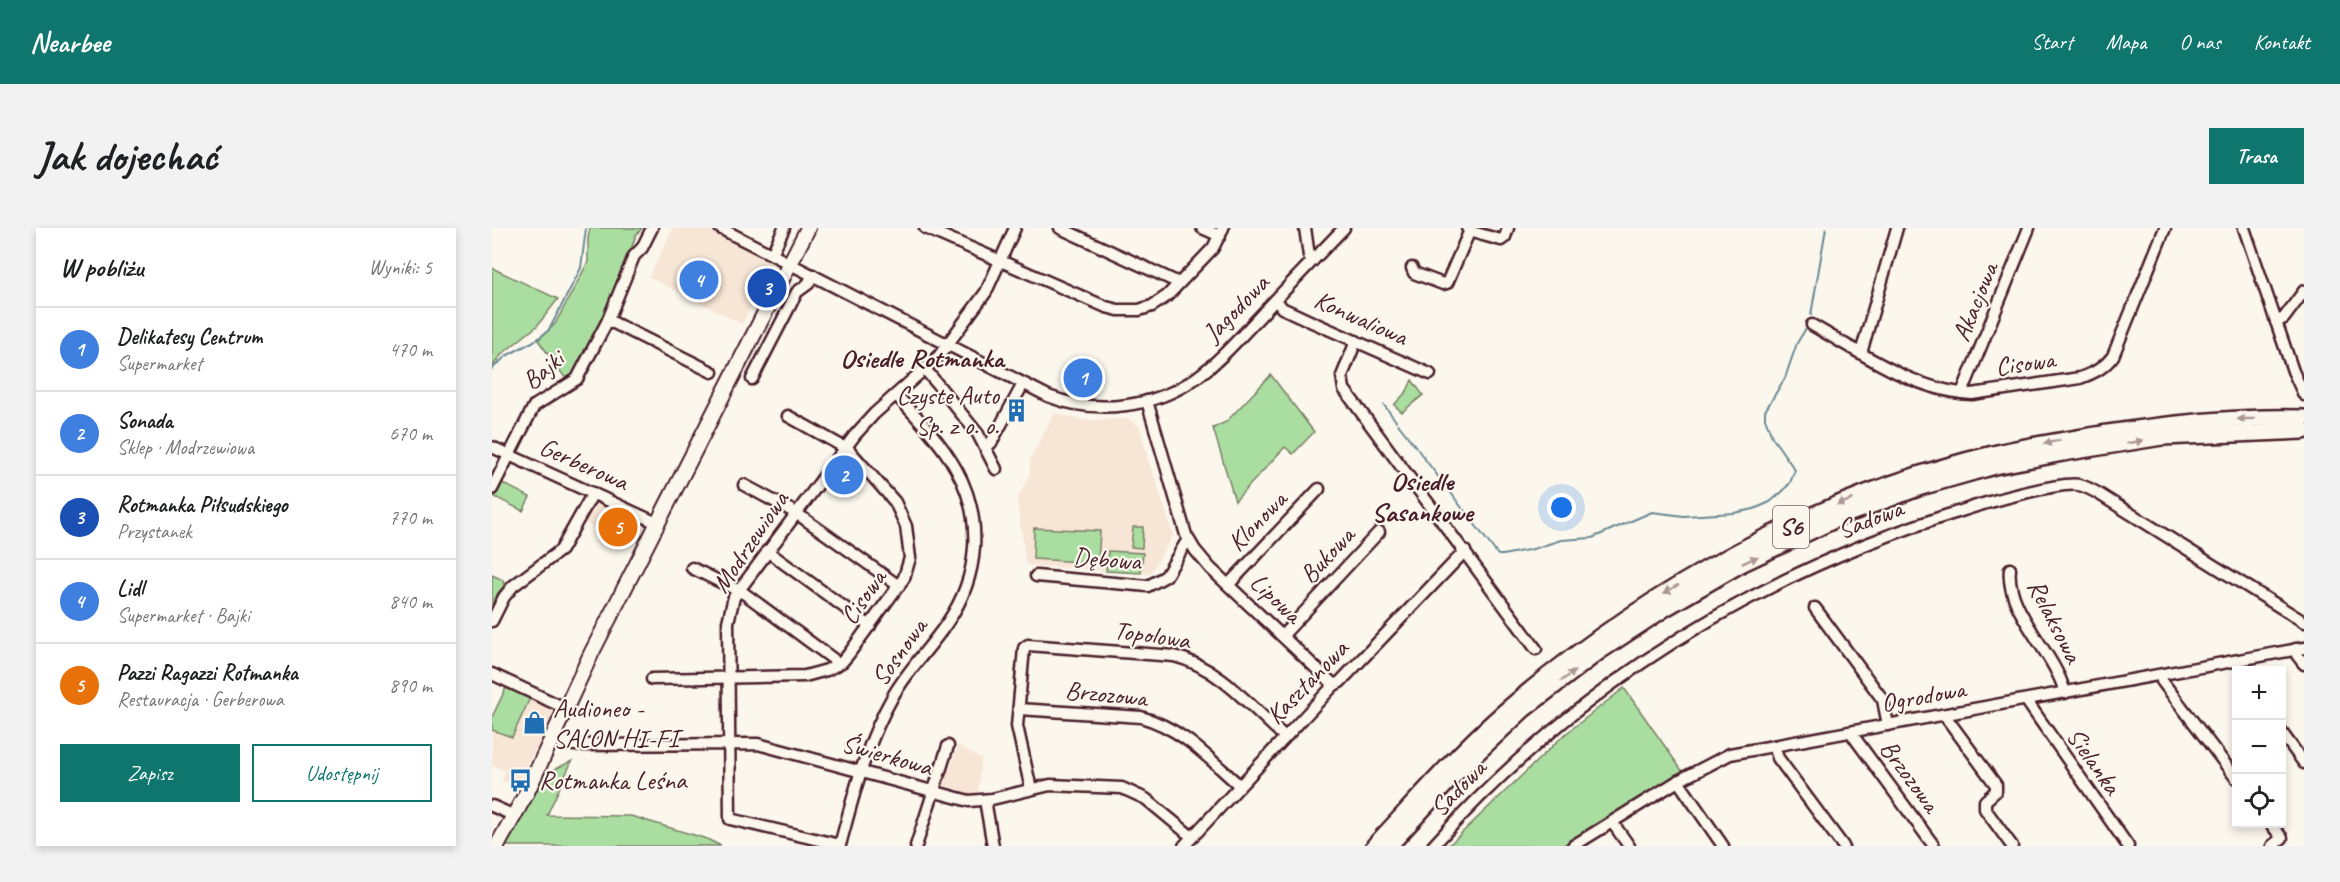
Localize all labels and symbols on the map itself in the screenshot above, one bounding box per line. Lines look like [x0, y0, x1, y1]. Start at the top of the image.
street label: Akacjowa [1944, 256, 2006, 346]
pin: 4 [680, 257, 718, 302]
pin: 3 [748, 266, 786, 310]
street label: Jagodowa [1194, 266, 1277, 350]
street label: Konwaliowa [1309, 283, 1414, 354]
street label: Bajki [515, 341, 573, 397]
district label: Osiedle Rotmanka [840, 341, 1006, 375]
street label: Cisowa [1993, 342, 2059, 383]
pin: 1 [1064, 356, 1102, 400]
place label: Czyste Auto Sp. z o. o. [896, 379, 1001, 442]
building icon: Czyste Auto Sp. z o. o. [1004, 397, 1030, 423]
one-way arrow [2236, 414, 2255, 424]
street label: Gerberowa [535, 430, 635, 499]
one-way arrow [2126, 437, 2145, 446]
one-way arrow [2042, 438, 2061, 447]
pin: 2 [824, 452, 864, 498]
district label: Osiedle Sasankowe [1372, 464, 1475, 529]
street label: Klonowa [1220, 482, 1295, 558]
street label: Modrzewiowa [704, 484, 797, 599]
street label: Sadowa [1833, 491, 1909, 546]
your location [1547, 493, 1576, 522]
one-way arrow [1836, 498, 1854, 507]
pin: 5 [598, 504, 638, 550]
road number: S6 [1773, 506, 1809, 548]
street label: Bukowa [1292, 518, 1363, 590]
street label: Dębowa [1072, 540, 1144, 578]
one-way arrow [1742, 555, 1759, 564]
street label: Cisowa [832, 561, 895, 631]
street label: Lipowa [1243, 566, 1311, 632]
street label: Relaksowa [2020, 574, 2091, 670]
one-way arrow [1663, 584, 1679, 595]
street label: Sosnowa [863, 610, 936, 692]
street label: Topolowa [1112, 613, 1194, 657]
street label: Kasztanowa [1259, 632, 1356, 731]
one-way arrow [1561, 670, 1576, 682]
street label: Ogrodowa [1878, 672, 1970, 720]
street label: Brzozowa [1064, 673, 1151, 715]
place label: Audioneo - SALON HI-FI [553, 692, 684, 755]
shop icon: Audioneo - SALON HI-FI [522, 710, 548, 736]
street label: Sielanka [2059, 721, 2130, 802]
street label: Świerkowa [838, 726, 938, 784]
street label: Brzozowa [1873, 733, 1949, 821]
street label: Sadowa [1423, 751, 1495, 824]
place label: Rotmanka Leśna [539, 764, 688, 797]
bus stop icon: Rotmanka Leśna [508, 767, 534, 793]

